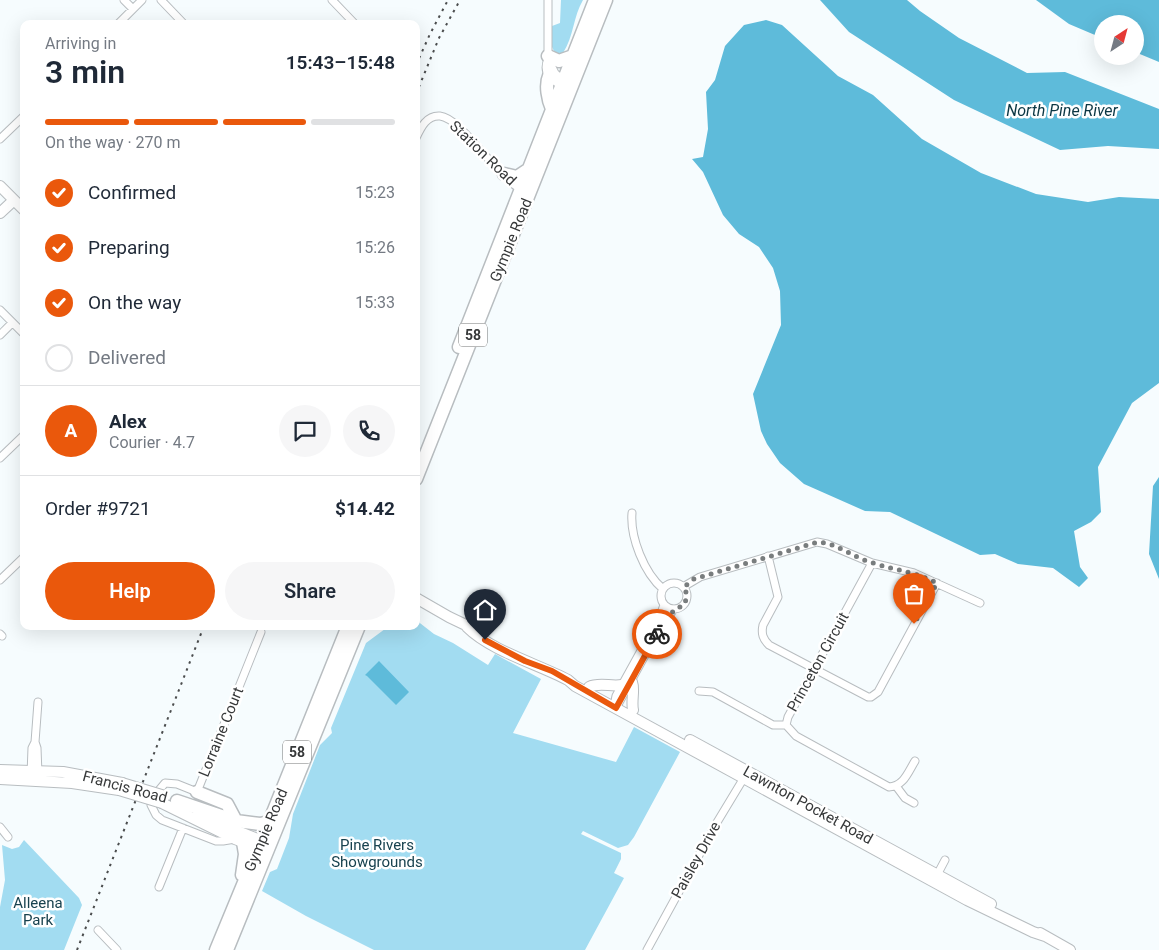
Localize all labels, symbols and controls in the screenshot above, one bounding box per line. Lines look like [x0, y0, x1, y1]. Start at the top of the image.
north arrow [1094, 15, 1144, 65]
map controls [1094, 15, 1144, 65]
text: Arriving in [45, 34, 116, 53]
text: 15:43–15:48 [286, 51, 395, 74]
text: 3 min [45, 53, 125, 91]
water label: North Pine River [1006, 101, 1119, 120]
street label: Station Road [446, 117, 520, 189]
text: On the way · 270 m [45, 133, 181, 152]
icon: check [45, 179, 73, 207]
text: Confirmed [88, 181, 176, 204]
text: 15:23 [355, 183, 395, 202]
street label: Gympie Road [486, 196, 536, 284]
icon: check [45, 234, 73, 262]
text: Preparing [88, 236, 170, 259]
text: 15:26 [355, 238, 395, 257]
icon: check [45, 289, 73, 317]
text: On the way [88, 291, 181, 314]
text: 15:33 [355, 293, 395, 312]
road number: 58 [459, 324, 487, 346]
text: Delivered [88, 346, 166, 369]
button: chat [279, 405, 331, 457]
button: phone [343, 405, 395, 457]
text: Alex [109, 410, 147, 433]
text: A [65, 419, 77, 442]
text: Courier · 4.7 [109, 433, 195, 452]
text: Order #9721 [45, 497, 151, 520]
text: $14.42 [335, 497, 395, 520]
button: Help [45, 562, 215, 620]
button: Share [225, 562, 395, 620]
pin [893, 573, 935, 624]
icon: bag [900, 580, 928, 608]
pin [464, 589, 506, 640]
icon: home [471, 596, 499, 624]
courier [632, 609, 682, 659]
street label: Princeton Circuit [783, 609, 853, 715]
icon: bike [643, 620, 671, 648]
street label: Lorraine Court [195, 684, 247, 780]
road number: 58 [283, 740, 311, 764]
street label: Lawnton Pocket Road [740, 762, 876, 848]
street label: Francis Road [81, 767, 169, 807]
street label: Gympie Road [240, 786, 292, 874]
street label: Paisley Drive [668, 818, 724, 902]
park label: Pine Rivers Showgrounds [331, 836, 423, 871]
park label: Alleena Park [13, 894, 63, 929]

